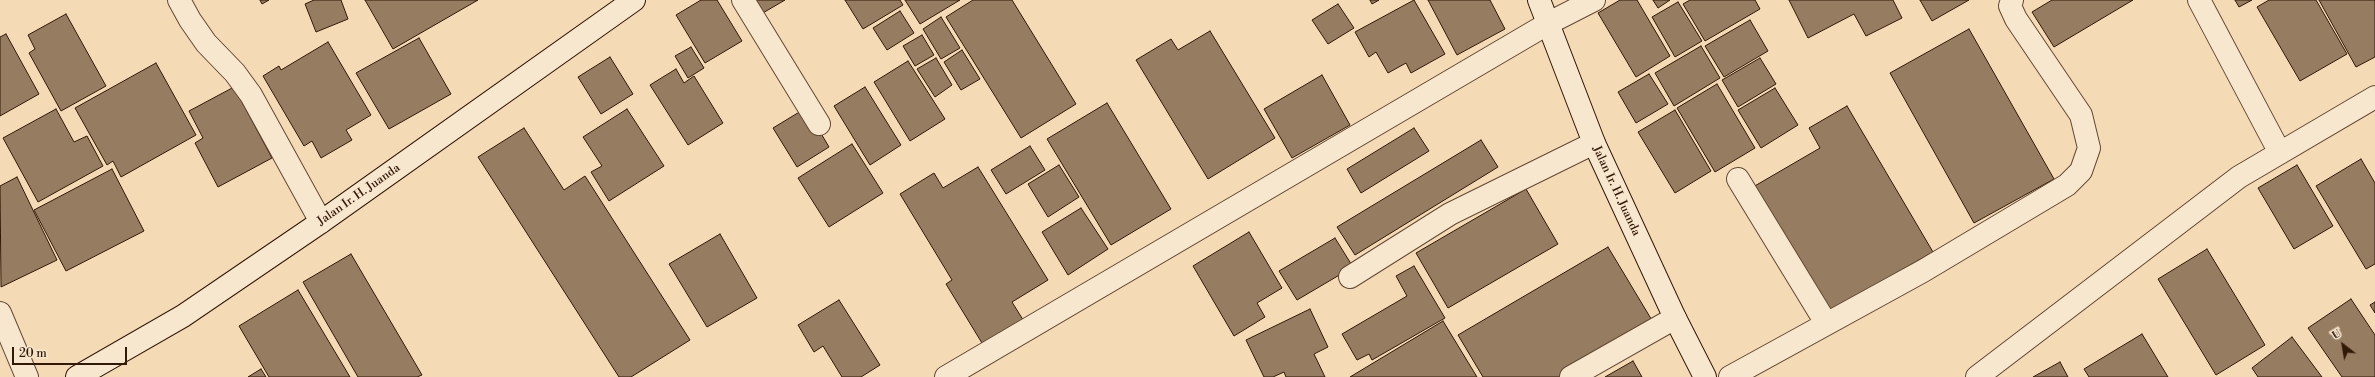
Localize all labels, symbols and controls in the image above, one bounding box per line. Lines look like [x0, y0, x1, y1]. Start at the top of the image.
street label: Jalan Ir. H. Juanda [1589, 144, 1643, 238]
street label: Jalan Ir. H. Juanda [315, 161, 403, 229]
north arrow [2323, 325, 2363, 365]
text: U [2330, 327, 2344, 343]
scale bar [14, 339, 129, 365]
text: 20 m [19, 346, 47, 361]

